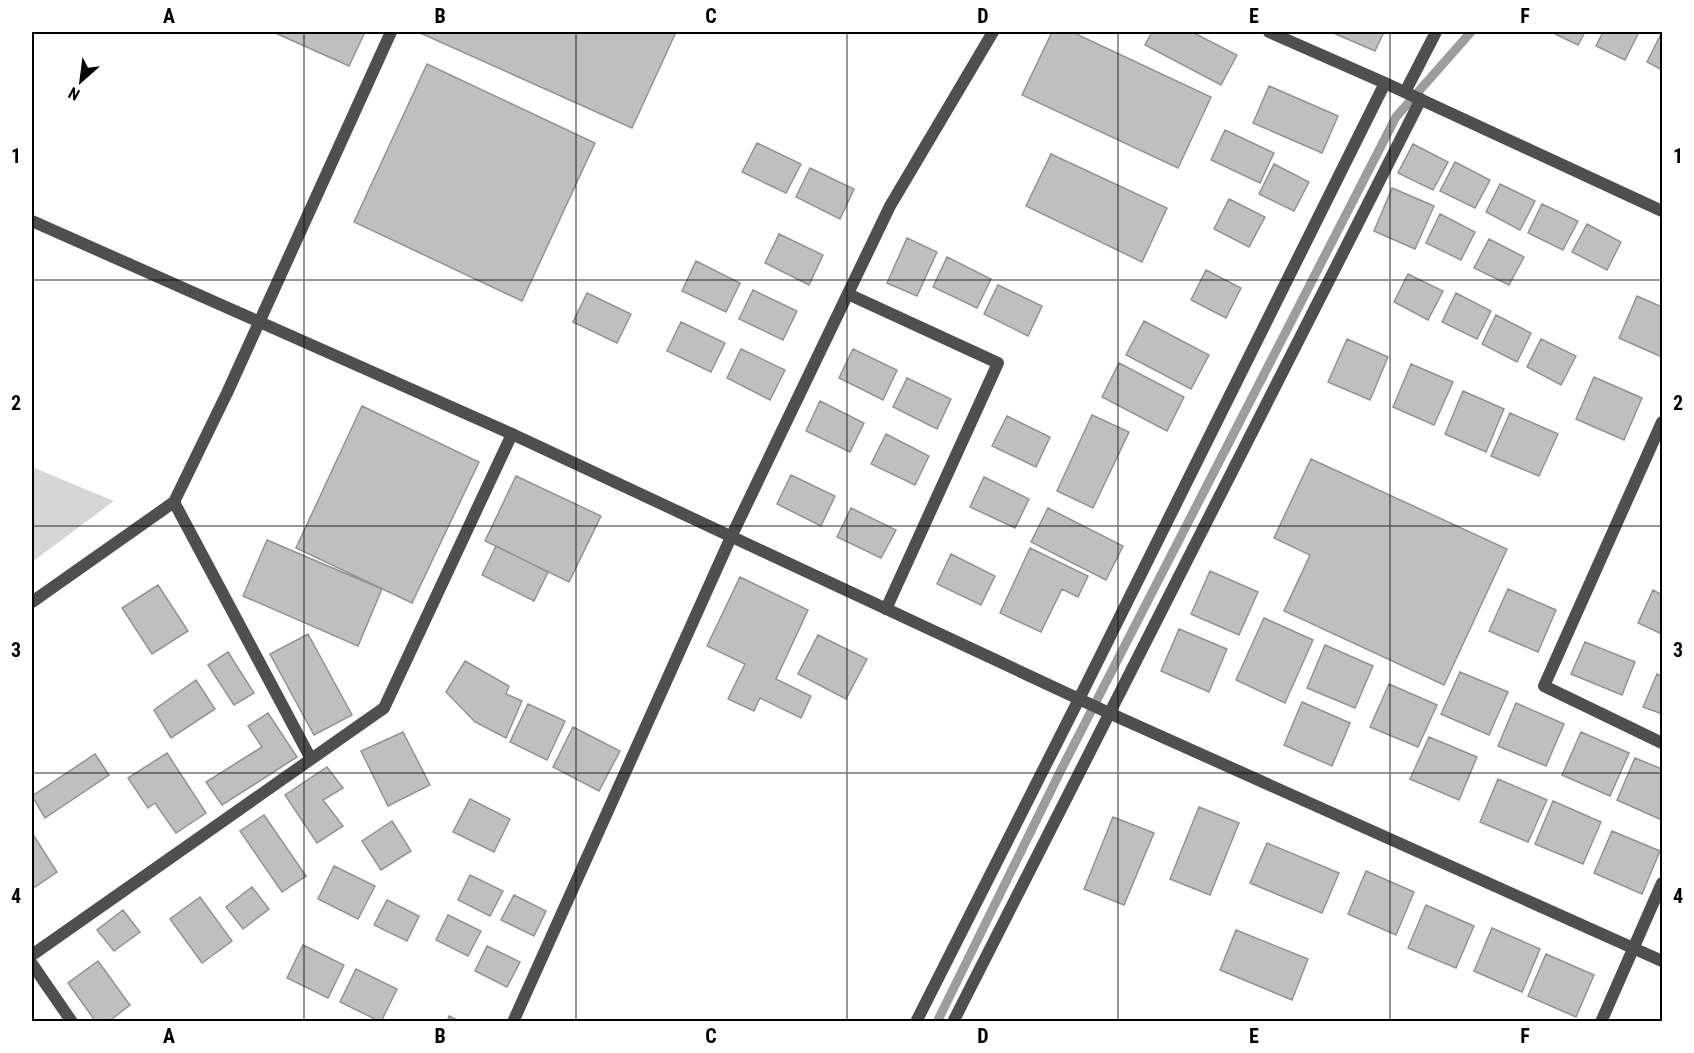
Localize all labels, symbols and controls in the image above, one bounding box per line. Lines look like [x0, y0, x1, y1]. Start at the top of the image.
text: A [163, 4, 175, 28]
text: B [434, 4, 446, 28]
text: C [705, 4, 717, 28]
text: D [977, 4, 989, 28]
text: E [1249, 4, 1259, 28]
text: F [1520, 4, 1530, 28]
north arrow [51, 51, 111, 111]
text: N [65, 83, 83, 104]
text: 1 [11, 144, 21, 168]
text: 1 [1673, 144, 1683, 168]
text: 2 [11, 391, 21, 415]
text: 2 [1673, 391, 1683, 415]
text: 3 [11, 638, 21, 662]
text: 3 [1673, 638, 1683, 662]
text: 4 [11, 884, 21, 908]
text: 4 [1673, 884, 1683, 908]
text: A [163, 1024, 175, 1048]
text: B [434, 1024, 446, 1048]
text: C [705, 1024, 717, 1048]
text: D [977, 1024, 989, 1048]
text: E [1249, 1024, 1259, 1048]
text: F [1520, 1024, 1530, 1048]

